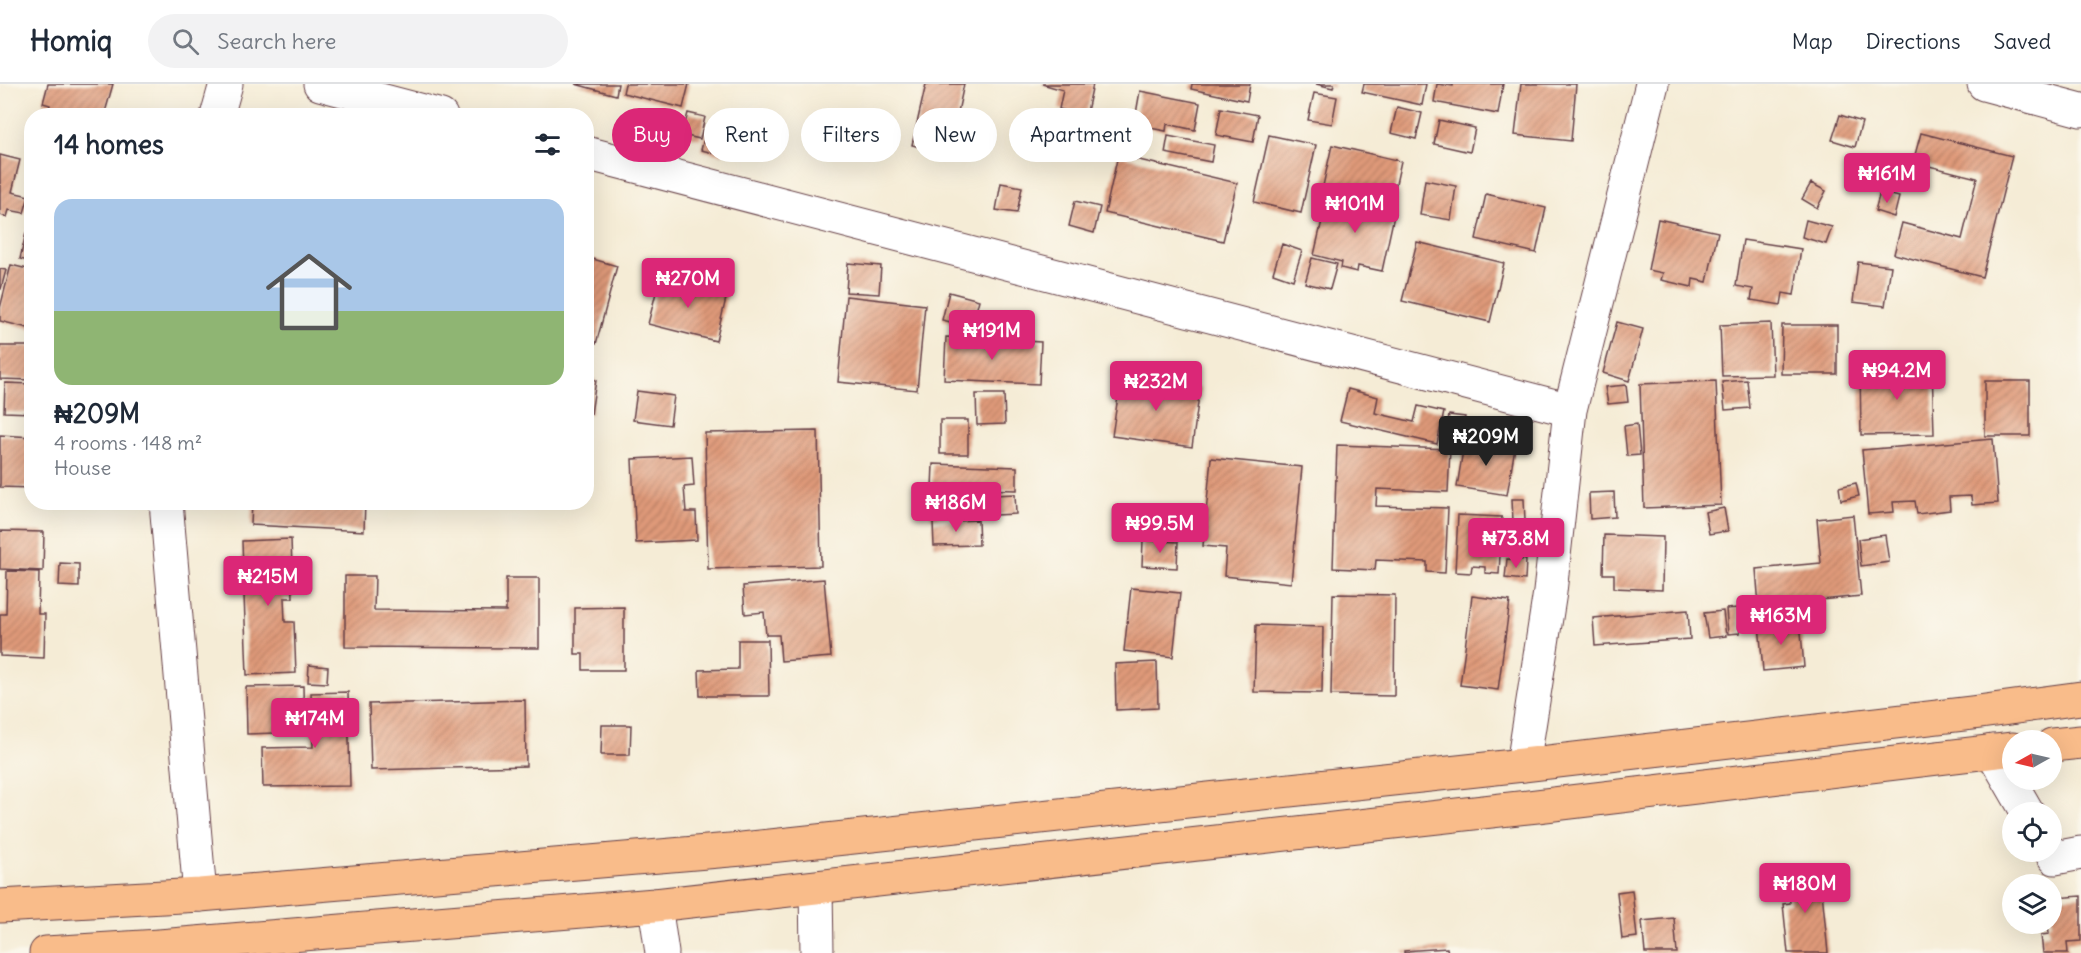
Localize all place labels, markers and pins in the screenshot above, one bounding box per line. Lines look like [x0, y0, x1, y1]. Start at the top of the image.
pin: ₦161M [1845, 153, 1929, 204]
pin: ₦101M [1313, 183, 1397, 234]
pin: ₦270M [646, 258, 730, 309]
pin: ₦191M [950, 310, 1034, 361]
pin: ₦94.2M [1848, 350, 1946, 401]
pin: ₦232M [1114, 361, 1198, 412]
pin: ₦209M [1444, 416, 1528, 467]
pin: ₦186M [914, 482, 998, 533]
pin: ₦99.5M [1111, 503, 1209, 554]
pin: ₦73.8M [1467, 518, 1565, 569]
pin: ₦215M [226, 556, 310, 607]
pin: ₦163M [1739, 595, 1823, 646]
pin: ₦174M [273, 698, 357, 749]
pin: ₦180M [1763, 863, 1847, 914]

